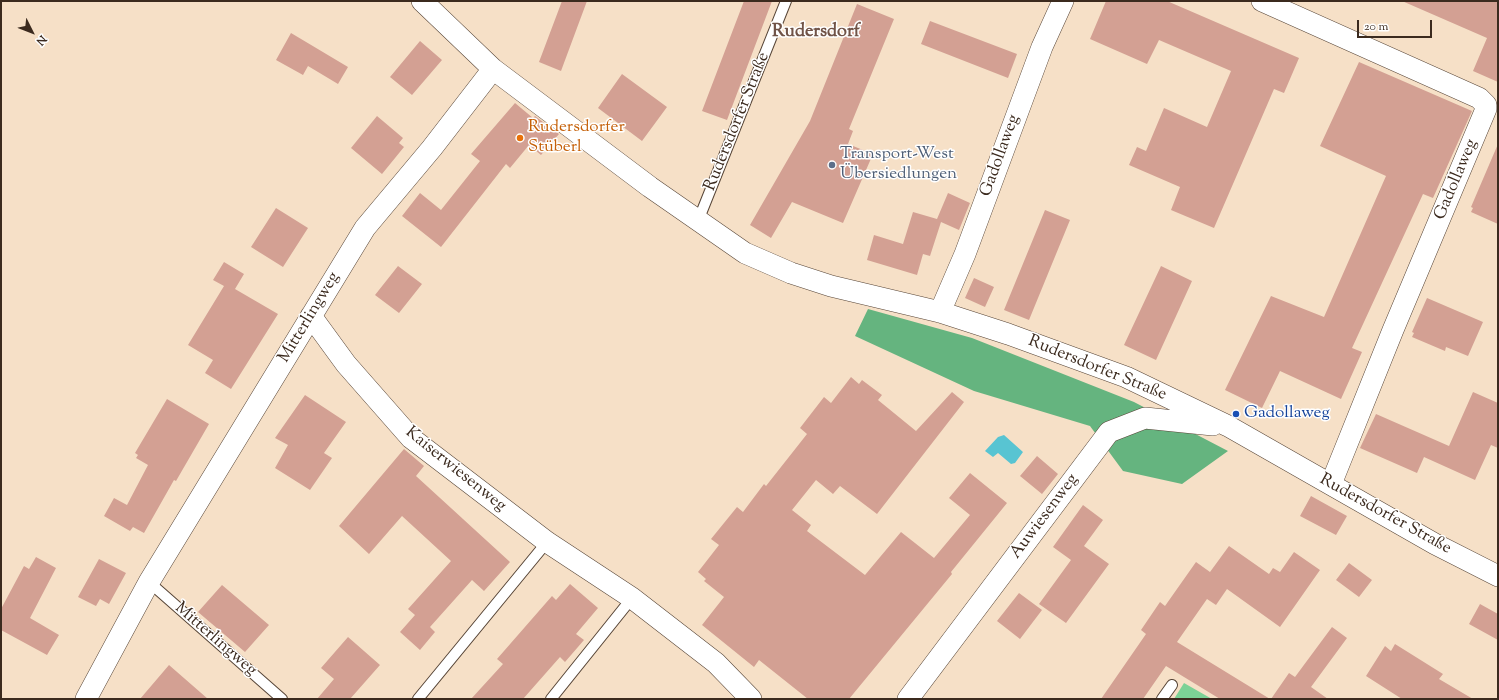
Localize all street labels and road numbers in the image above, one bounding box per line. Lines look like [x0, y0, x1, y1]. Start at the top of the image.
street label: Rudersdorfer Straße [701, 50, 775, 194]
street label: Gadollaweg [977, 112, 1025, 200]
street label: Gadollaweg [1431, 137, 1483, 223]
street label: Mitterlingweg [275, 269, 345, 367]
street label: Rudersdorfer Straße [1025, 332, 1169, 406]
street label: Kaiserwiesenweg [400, 423, 510, 517]
street label: Rudersdorfer Straße [1316, 470, 1454, 560]
street label: Auwiesenweg [1006, 471, 1084, 563]
street label: Mitterlingweg [170, 599, 260, 681]

